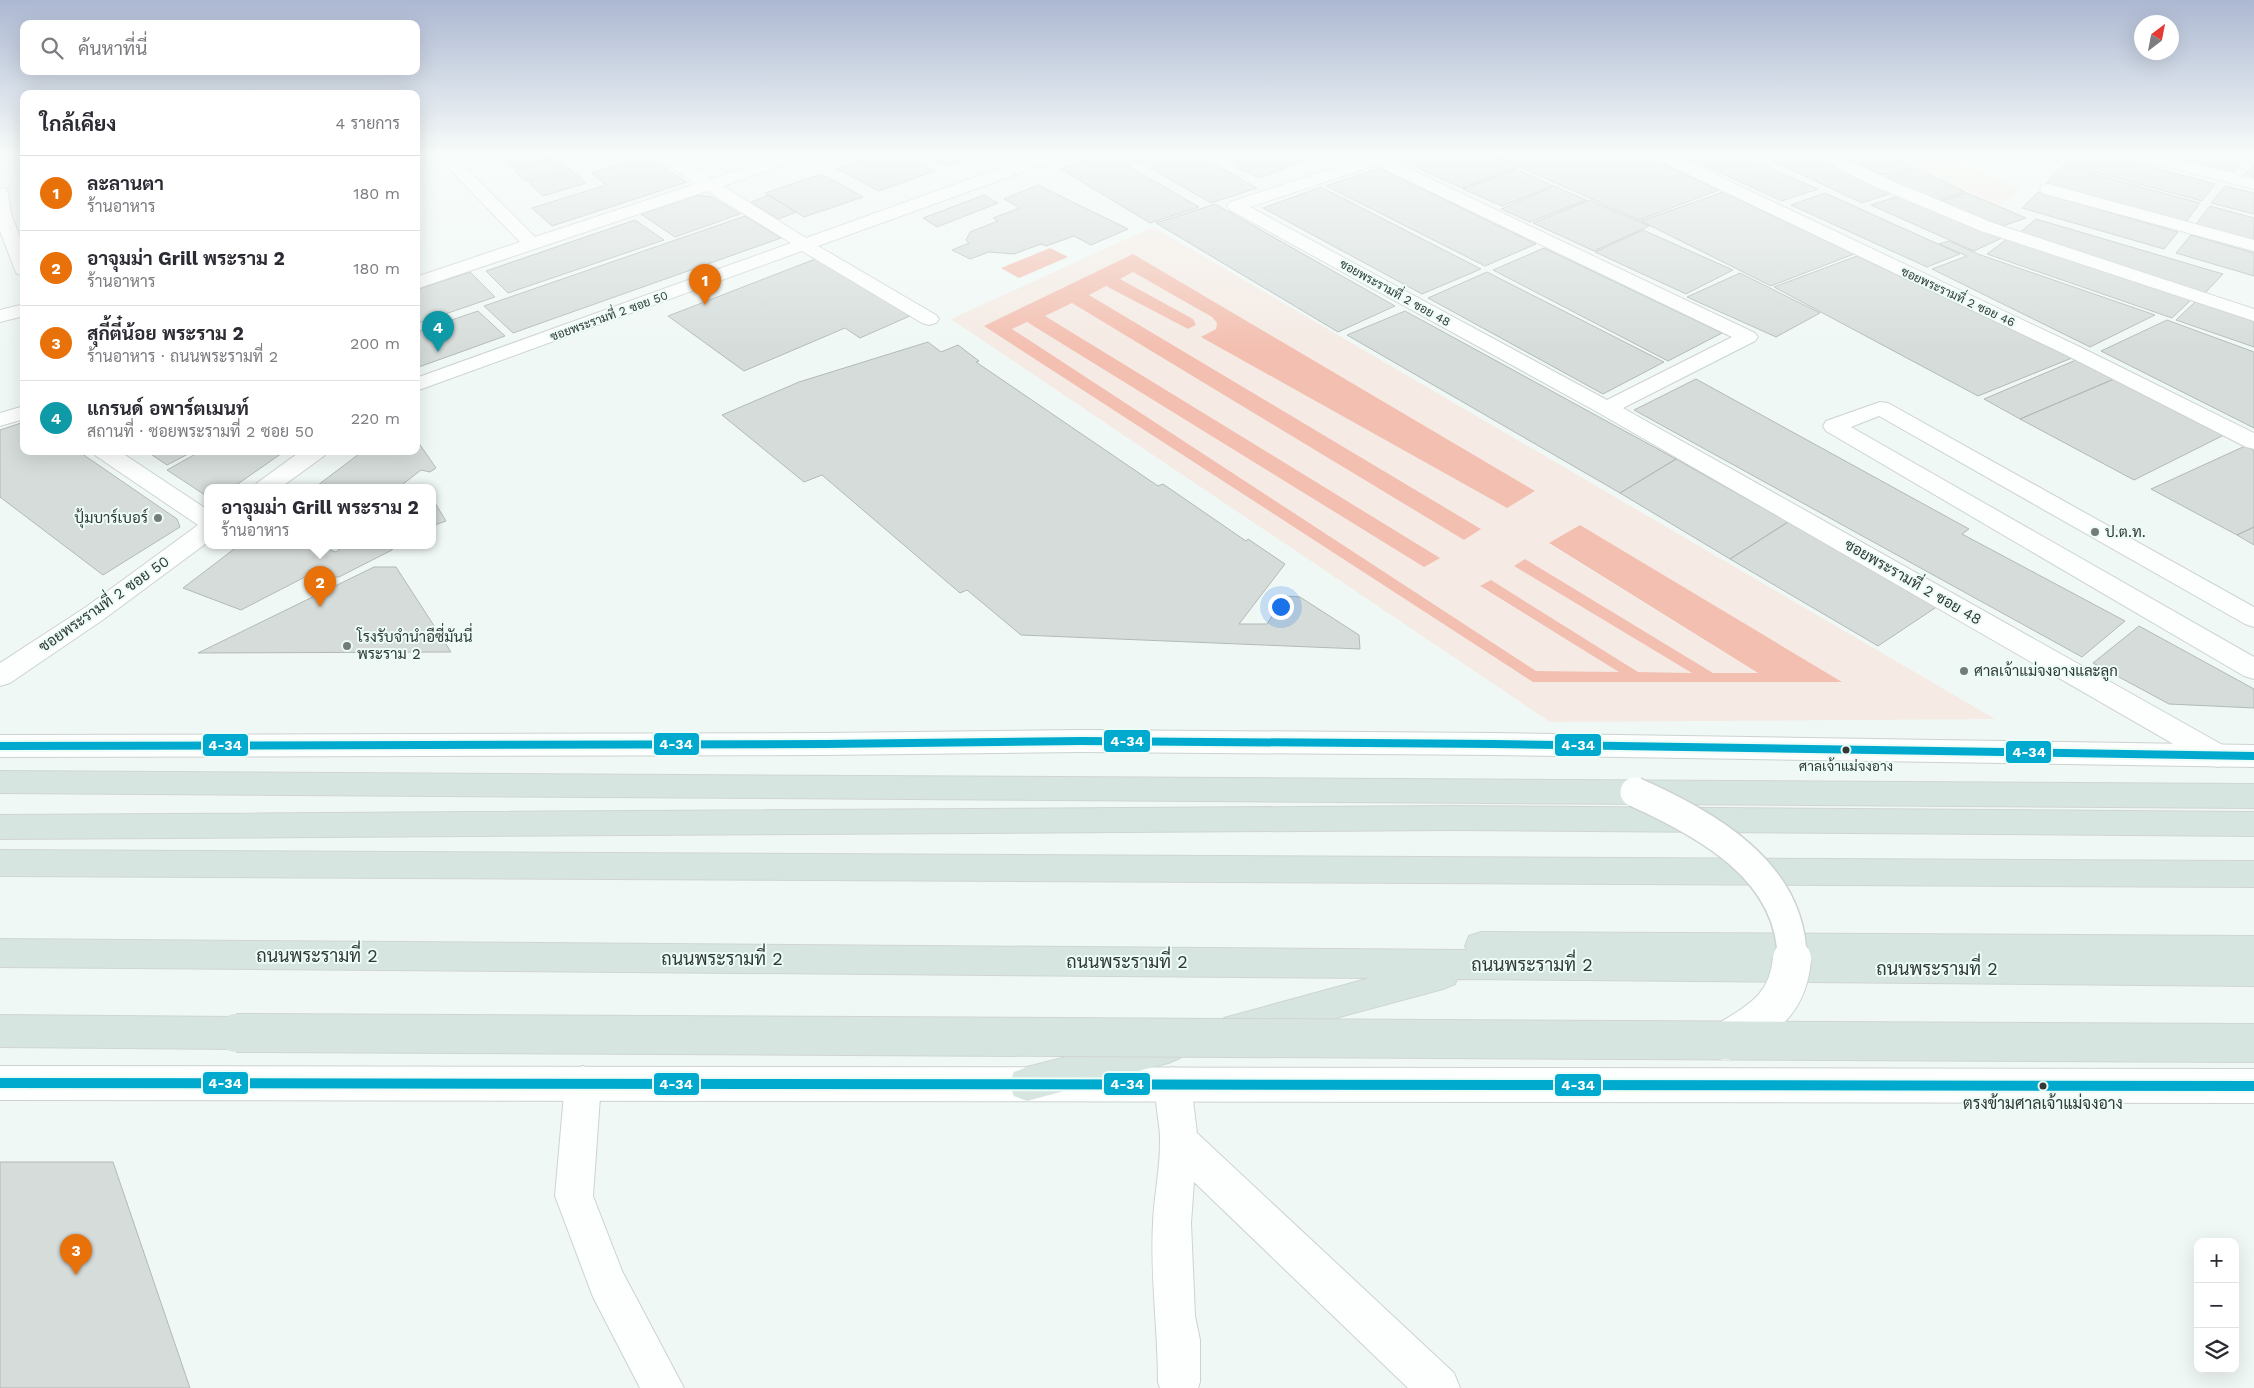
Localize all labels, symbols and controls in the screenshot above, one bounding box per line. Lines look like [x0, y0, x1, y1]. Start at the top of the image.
north arrow [2134, 15, 2179, 60]
search box [20, 20, 420, 75]
icon: search [38, 34, 66, 62]
text: ค้นหาที่นี่ [78, 37, 147, 60]
text: ใกล้เคียง [40, 111, 116, 136]
text: 4 รายการ [335, 114, 400, 133]
text: ละลานตา [87, 172, 164, 195]
text: 1 [53, 184, 59, 203]
text: 180 m [353, 184, 400, 203]
text: ร้านอาหาร [87, 197, 156, 216]
text: อาจุมม่า Grill พระราม 2 [87, 247, 285, 270]
street label: ซอยพระรามที่ 2 ซอย 48 [1337, 253, 1455, 329]
text: 2 [51, 259, 61, 278]
text: 180 m [353, 259, 400, 278]
street label: ซอยพระรามที่ 2 ซอย 46 [1899, 261, 2019, 330]
pin: 1 [689, 264, 721, 305]
text: ร้านอาหาร [87, 272, 156, 291]
street label: ซอยพระรามที่ 2 ซอย 50 [547, 284, 670, 344]
pin: 4 [422, 311, 454, 352]
text: สุกี้ตี๋น้อย พระราม 2 [87, 322, 244, 345]
text: 3 [51, 334, 61, 353]
text: 200 m [350, 334, 400, 353]
text: ร้านอาหาร · ถนนพระรามที่ 2 [87, 347, 278, 366]
text: แกรนด์ อพาร์ตเมนท์ [87, 397, 249, 420]
text: 4 [51, 409, 61, 428]
text: 220 m [351, 409, 400, 428]
text: สถานที่ · ซอยพระรามที่ 2 ซอย 50 [87, 422, 314, 441]
popup [204, 484, 436, 549]
text: อาจุมม่า Grill พระราม 2 [221, 496, 419, 519]
place label: ปุ้มบาร์เบอร์ [74, 508, 148, 529]
marker: ปุ้มบาร์เบอร์ [152, 512, 164, 524]
text: ร้านอาหาร [221, 521, 290, 540]
place label: ป.ต.ท. [2105, 523, 2146, 541]
marker: ป.ต.ท. [2089, 526, 2101, 538]
street label: ซอยพระรามที่ 2 ซอย 48 [1841, 530, 1988, 629]
street label: ซอยพระรามที่ 2 ซอย 50 [32, 547, 173, 656]
pin: 2 [304, 566, 336, 607]
your location [1268, 594, 1294, 620]
place label: โรงรับจำนำอีซี่มันนี่ พระราม 2 [356, 622, 473, 663]
marker: โรงรับจำนำอีซี่มันนี่ พระราม 2 [341, 640, 353, 652]
place label: ศาลเจ้าแม่จงอางและลูก [1974, 661, 2118, 681]
marker: ศาลเจ้าแม่จงอางและลูก [1958, 665, 1970, 677]
line badge: 4-34 [1103, 729, 1151, 753]
line badge: 4-34 [653, 732, 700, 756]
line badge: 4-34 [202, 733, 249, 757]
text: 4-34 [1110, 733, 1144, 749]
line badge: 4-34 [1554, 733, 1602, 757]
text: 4-34 [659, 736, 693, 752]
text: 4-34 [208, 737, 242, 753]
text: 4-34 [1561, 737, 1595, 753]
line badge: 4-34 [2005, 740, 2052, 764]
text: 4-34 [2012, 744, 2046, 760]
marker: ศาลเจ้าแม่จงอาง [1841, 745, 1851, 755]
place label: ศาลเจ้าแม่จงอาง [1799, 757, 1893, 774]
street label: ถนนพระรามที่ 2 [256, 940, 378, 966]
street label: ถนนพระรามที่ 2 [661, 943, 783, 969]
street label: ถนนพระรามที่ 2 [1066, 946, 1188, 972]
street label: ถนนพระรามที่ 2 [1471, 949, 1593, 975]
street label: ถนนพระรามที่ 2 [1876, 953, 1998, 979]
line badge: 4-34 [202, 1071, 249, 1095]
line badge: 4-34 [653, 1072, 700, 1096]
line badge: 4-34 [1103, 1072, 1151, 1096]
line badge: 4-34 [1554, 1073, 1602, 1097]
text: 4-34 [208, 1075, 242, 1091]
text: 4-34 [659, 1076, 693, 1092]
text: 4-34 [1110, 1076, 1144, 1092]
text: 4-34 [1561, 1077, 1595, 1093]
marker: ตรงข้ามศาลเจ้าแม่จงอาง [2038, 1081, 2048, 1091]
place label: ตรงข้ามศาลเจ้าแม่จงอาง [1963, 1093, 2123, 1113]
pin: 3 [60, 1234, 92, 1275]
map controls [2194, 1238, 2239, 1373]
button: + [2194, 1238, 2239, 1283]
button: − [2194, 1283, 2239, 1328]
button: layers [2194, 1328, 2239, 1373]

